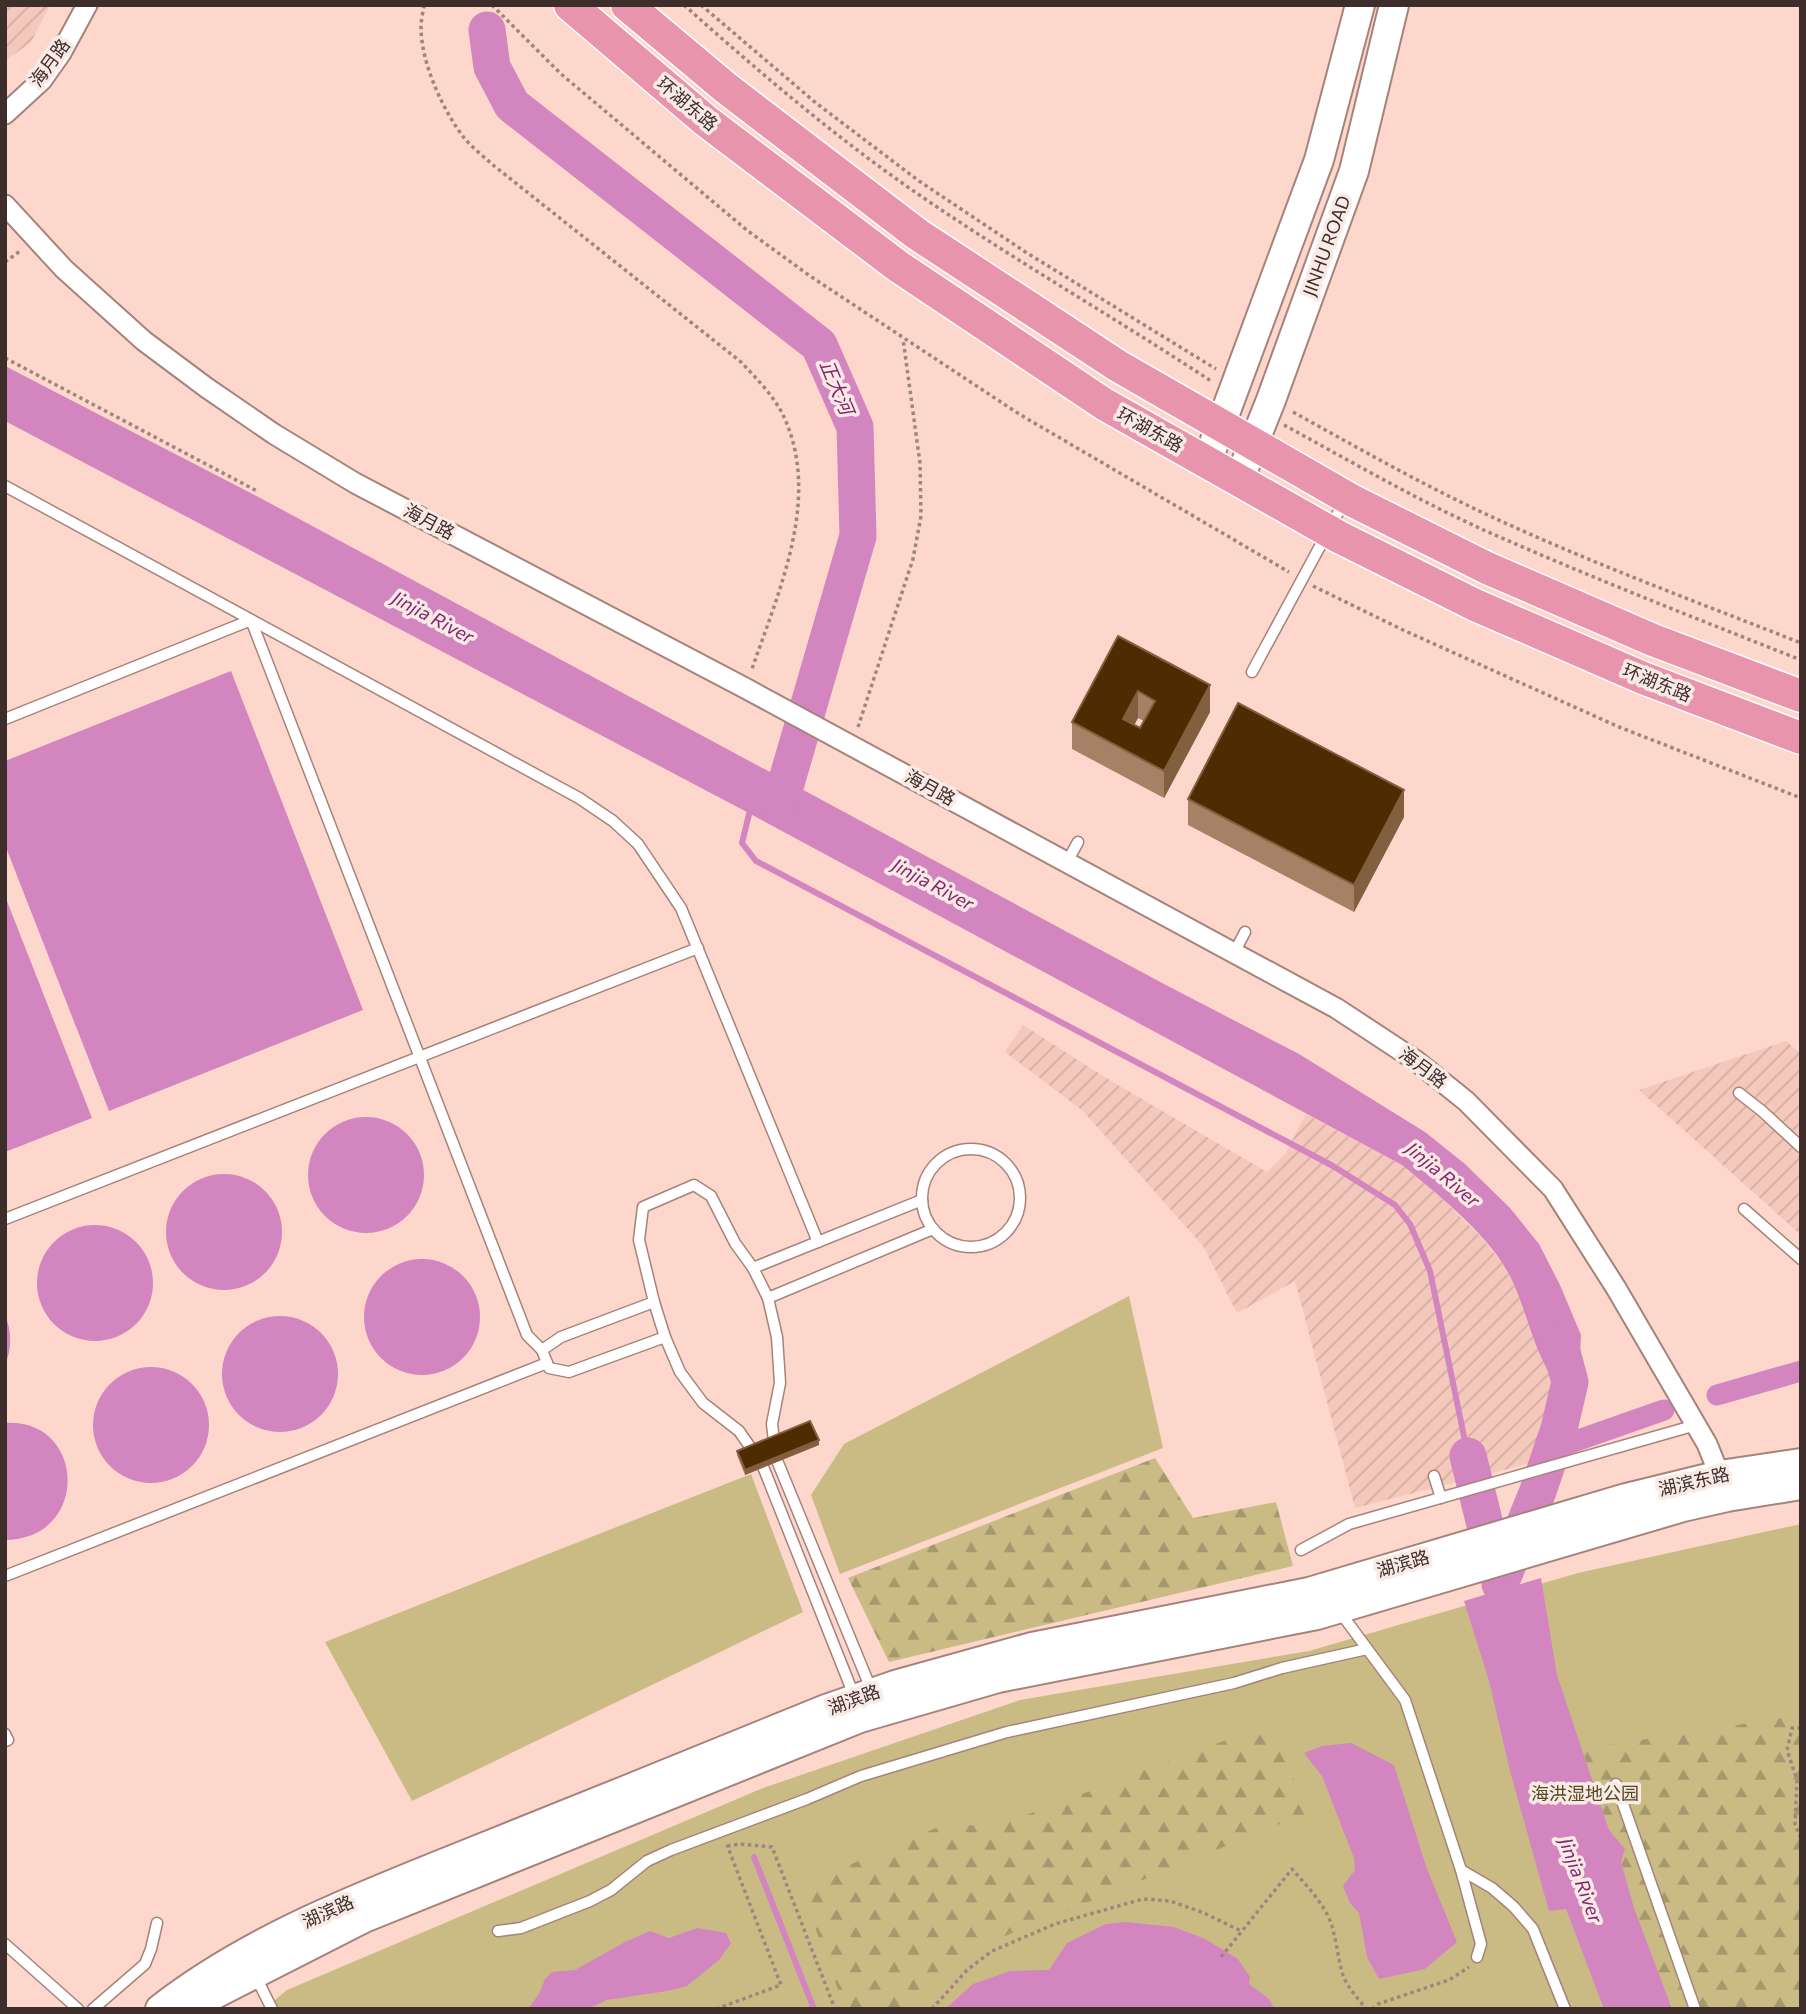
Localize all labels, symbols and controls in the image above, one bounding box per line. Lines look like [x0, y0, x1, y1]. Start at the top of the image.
street label: 海月路 [24, 34, 74, 91]
street label: 环湖东路 [653, 72, 722, 135]
street label: JINHU ROAD [1298, 192, 1354, 299]
water label: 正大河 [816, 356, 861, 421]
street label: 环湖东路 [1114, 402, 1187, 456]
street label: 海月路 [400, 499, 458, 544]
water label: Jinjia River [387, 584, 479, 648]
street label: 环湖东路 [1620, 658, 1695, 706]
street label: 海月路 [902, 764, 959, 810]
water label: Jinjia River [887, 851, 979, 915]
street label: 海月路 [1395, 1042, 1452, 1092]
water label: Jinjia River [1400, 1135, 1486, 1212]
street label: 湖滨东路 [1656, 1462, 1731, 1500]
street label: 湖滨路 [1374, 1545, 1432, 1581]
street label: 湖滨路 [825, 1679, 883, 1719]
park label: 海洪湿地公园 [1531, 1782, 1639, 1804]
water label: Jinjia River [1554, 1832, 1609, 1927]
street label: 湖滨路 [298, 1890, 357, 1932]

